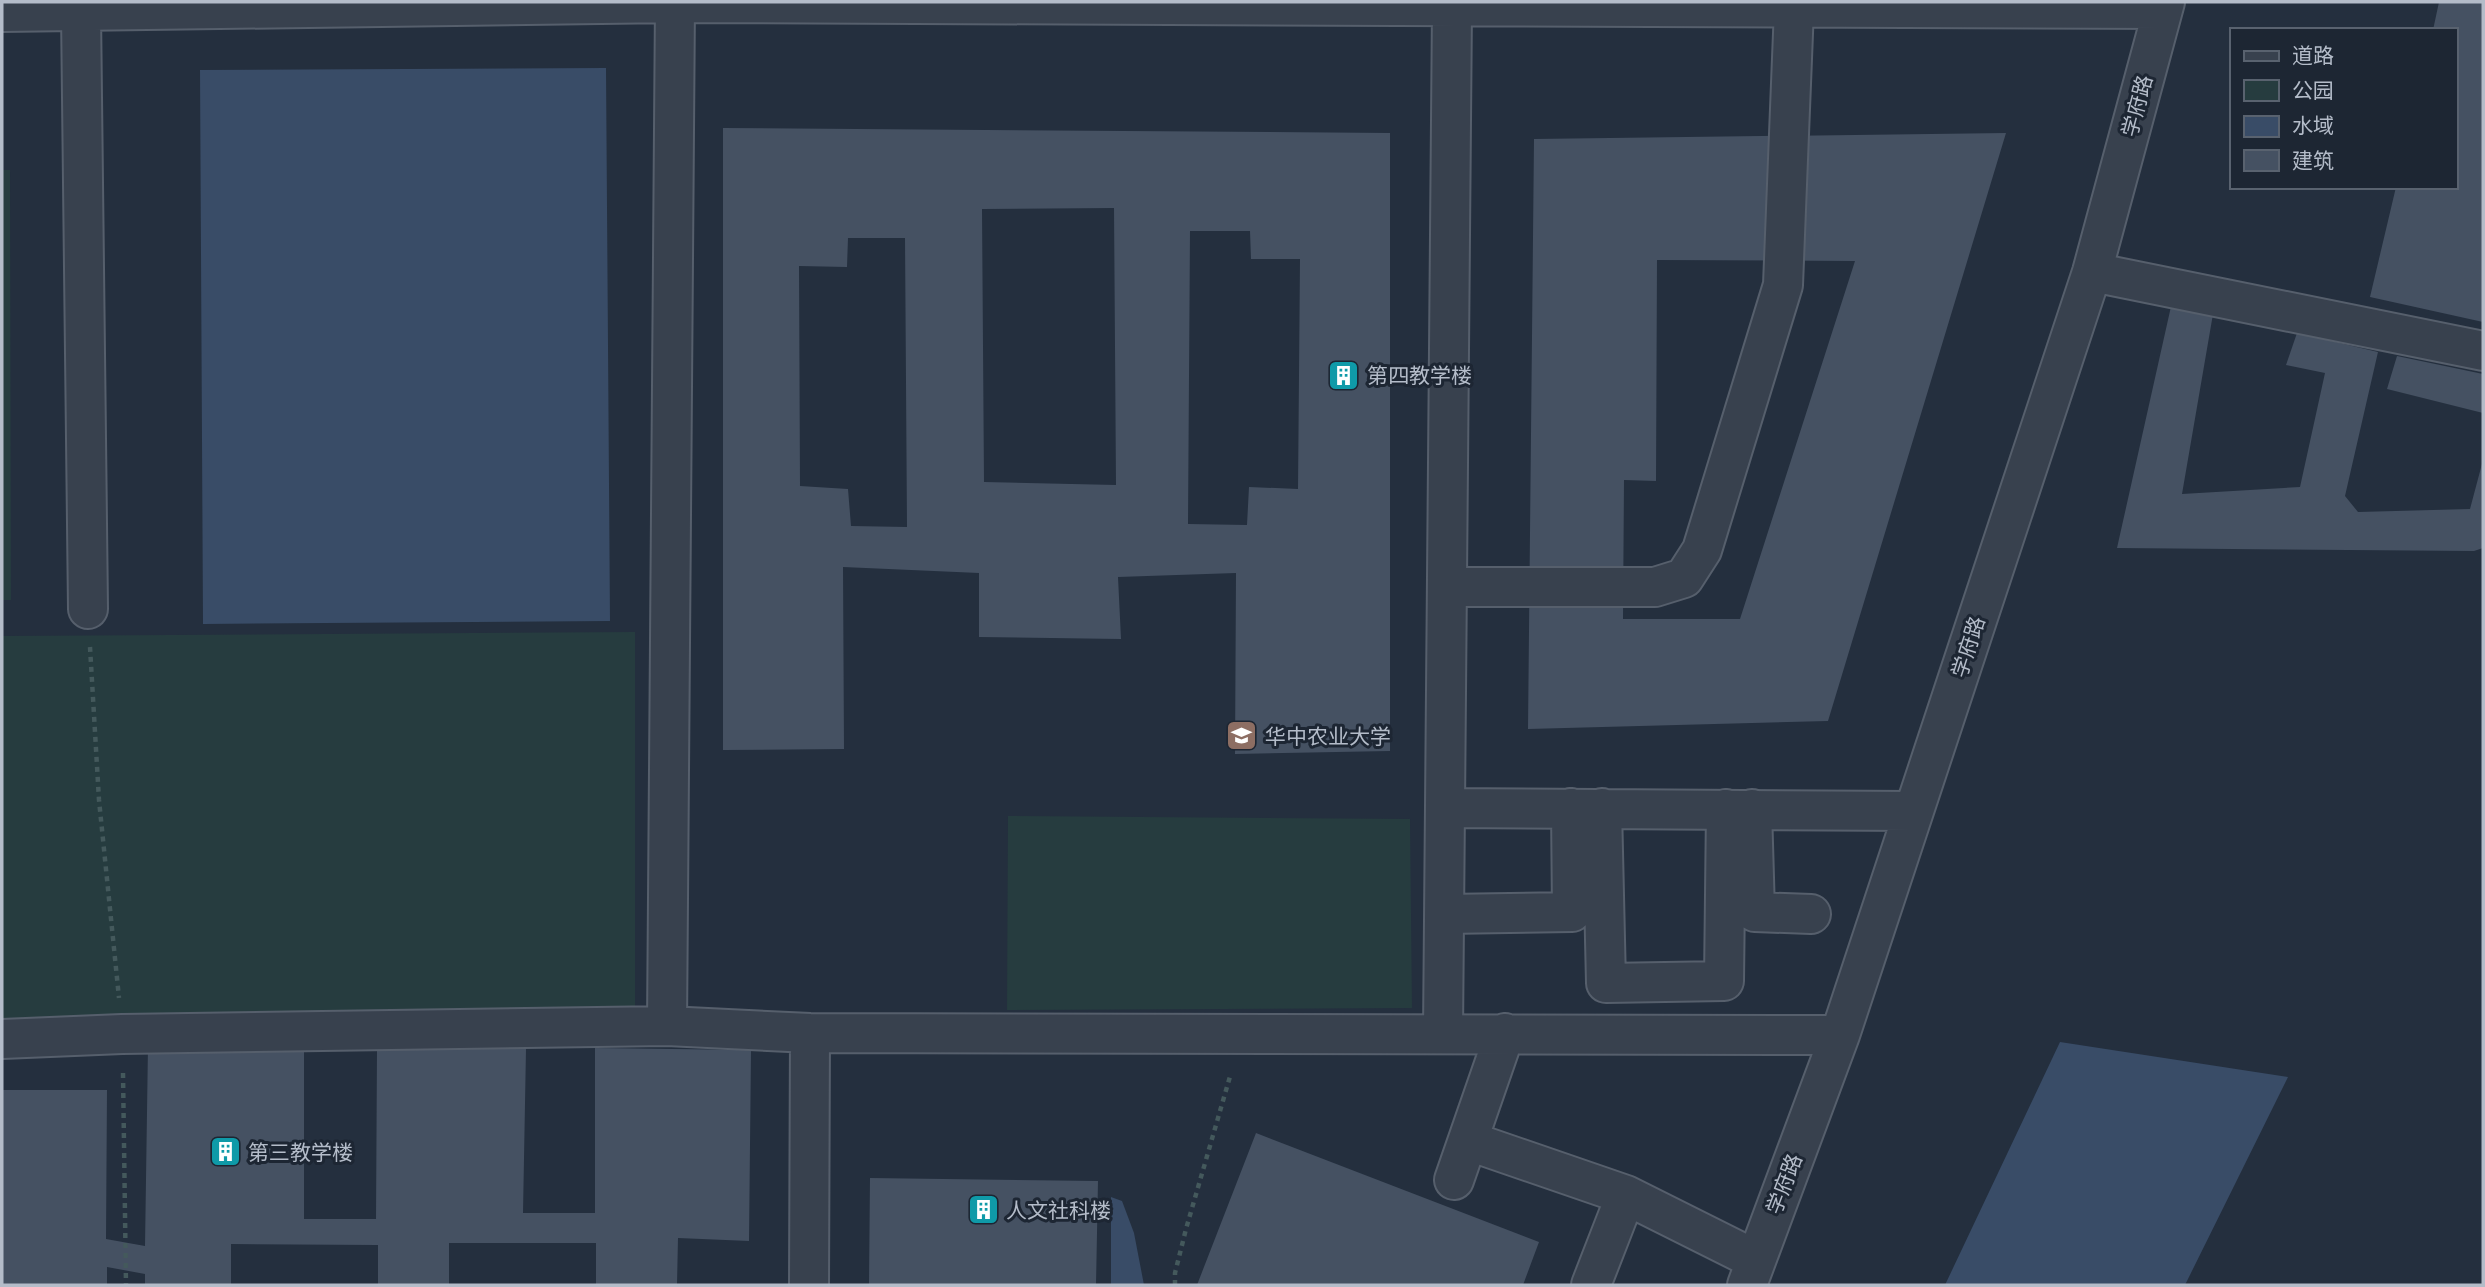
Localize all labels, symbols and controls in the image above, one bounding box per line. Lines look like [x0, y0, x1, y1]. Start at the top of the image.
legend [2230, 28, 2457, 189]
text: 道路 [2292, 42, 2334, 69]
street label: 学府路 [2116, 72, 2158, 140]
text: 公园 [2292, 77, 2334, 104]
text: 水域 [2292, 112, 2334, 139]
text: 建筑 [2292, 147, 2334, 174]
building icon: 第四教学楼 [1327, 358, 1361, 392]
place label: 第四教学楼 [1367, 362, 1472, 389]
street label: 学府路 [1945, 613, 1991, 681]
school or university icon: 华中农业大学 [1225, 719, 1259, 753]
place label: 华中农业大学 [1265, 723, 1391, 750]
building icon: 第三教学楼 [208, 1135, 242, 1169]
place label: 第三教学楼 [248, 1139, 353, 1166]
street label: 学府路 [1760, 1150, 1808, 1218]
building icon: 人文社科楼 [966, 1193, 1000, 1227]
place label: 人文社科楼 [1006, 1197, 1111, 1224]

